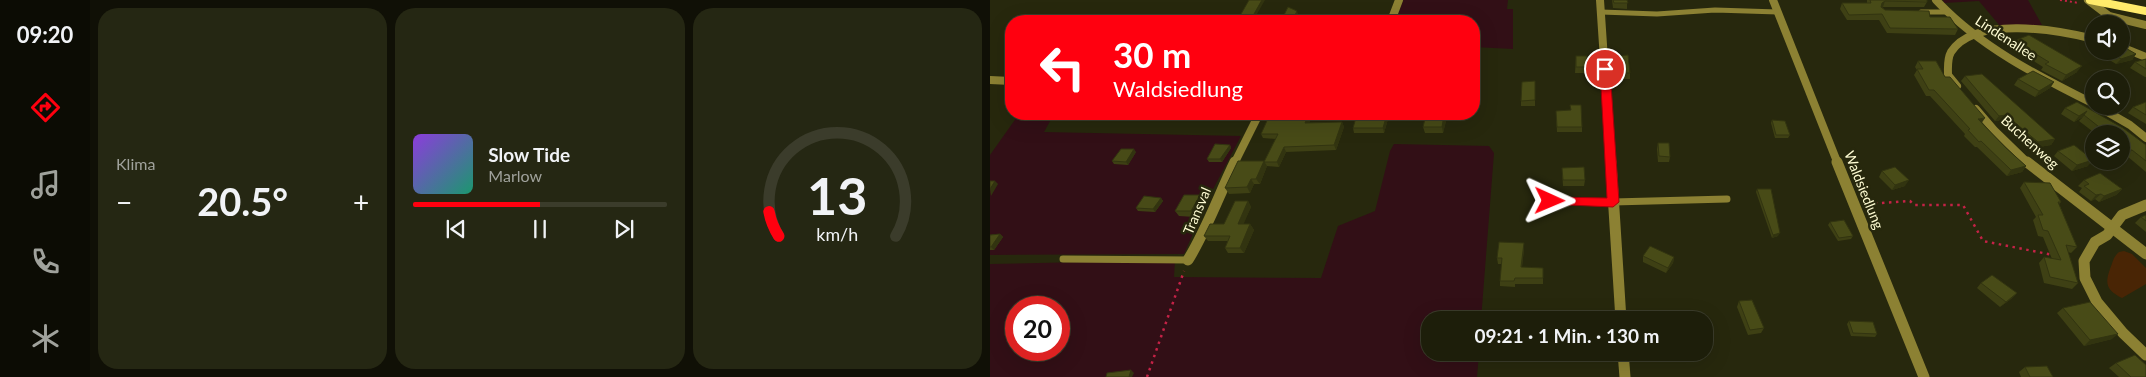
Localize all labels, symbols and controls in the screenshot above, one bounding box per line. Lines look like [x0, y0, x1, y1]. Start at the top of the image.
street label: Lindenallee [1972, 11, 2040, 64]
map controls [2085, 15, 2130, 170]
button: sound [2085, 15, 2130, 60]
text: 09:20 [17, 21, 73, 48]
text: 30 m [1113, 33, 1191, 75]
icon: left [1030, 35, 1095, 100]
pin [1584, 48, 1626, 90]
icon: arrive [1591, 55, 1619, 83]
button: search [2085, 70, 2130, 115]
text: Waldsiedlung [1113, 75, 1243, 102]
icon: directions [28, 90, 63, 125]
street label: Buchenweg [1998, 111, 2063, 172]
button: layers [2085, 125, 2130, 170]
text: Slow Tide [488, 143, 570, 166]
street label: Waldsiedlung [1841, 148, 1888, 231]
text: Klima [116, 154, 155, 173]
text: 13 [807, 164, 867, 226]
text: Marlow [488, 166, 542, 185]
icon: music [28, 167, 63, 202]
position arrow [1523, 174, 1575, 226]
text: 20.5° [197, 178, 288, 224]
text: − [116, 185, 132, 219]
text: + [353, 185, 369, 219]
street label: Transval [1179, 185, 1214, 237]
icon: previous [442, 215, 470, 243]
icon: pause [526, 215, 554, 243]
icon: next [610, 215, 638, 243]
text: km/h [816, 223, 858, 245]
icon: phone [28, 244, 63, 279]
speed limit sign: 20 [1005, 296, 1070, 361]
icon: climate [28, 321, 63, 356]
text: 09:21 · 1 Min. · 130 m [1475, 324, 1659, 347]

